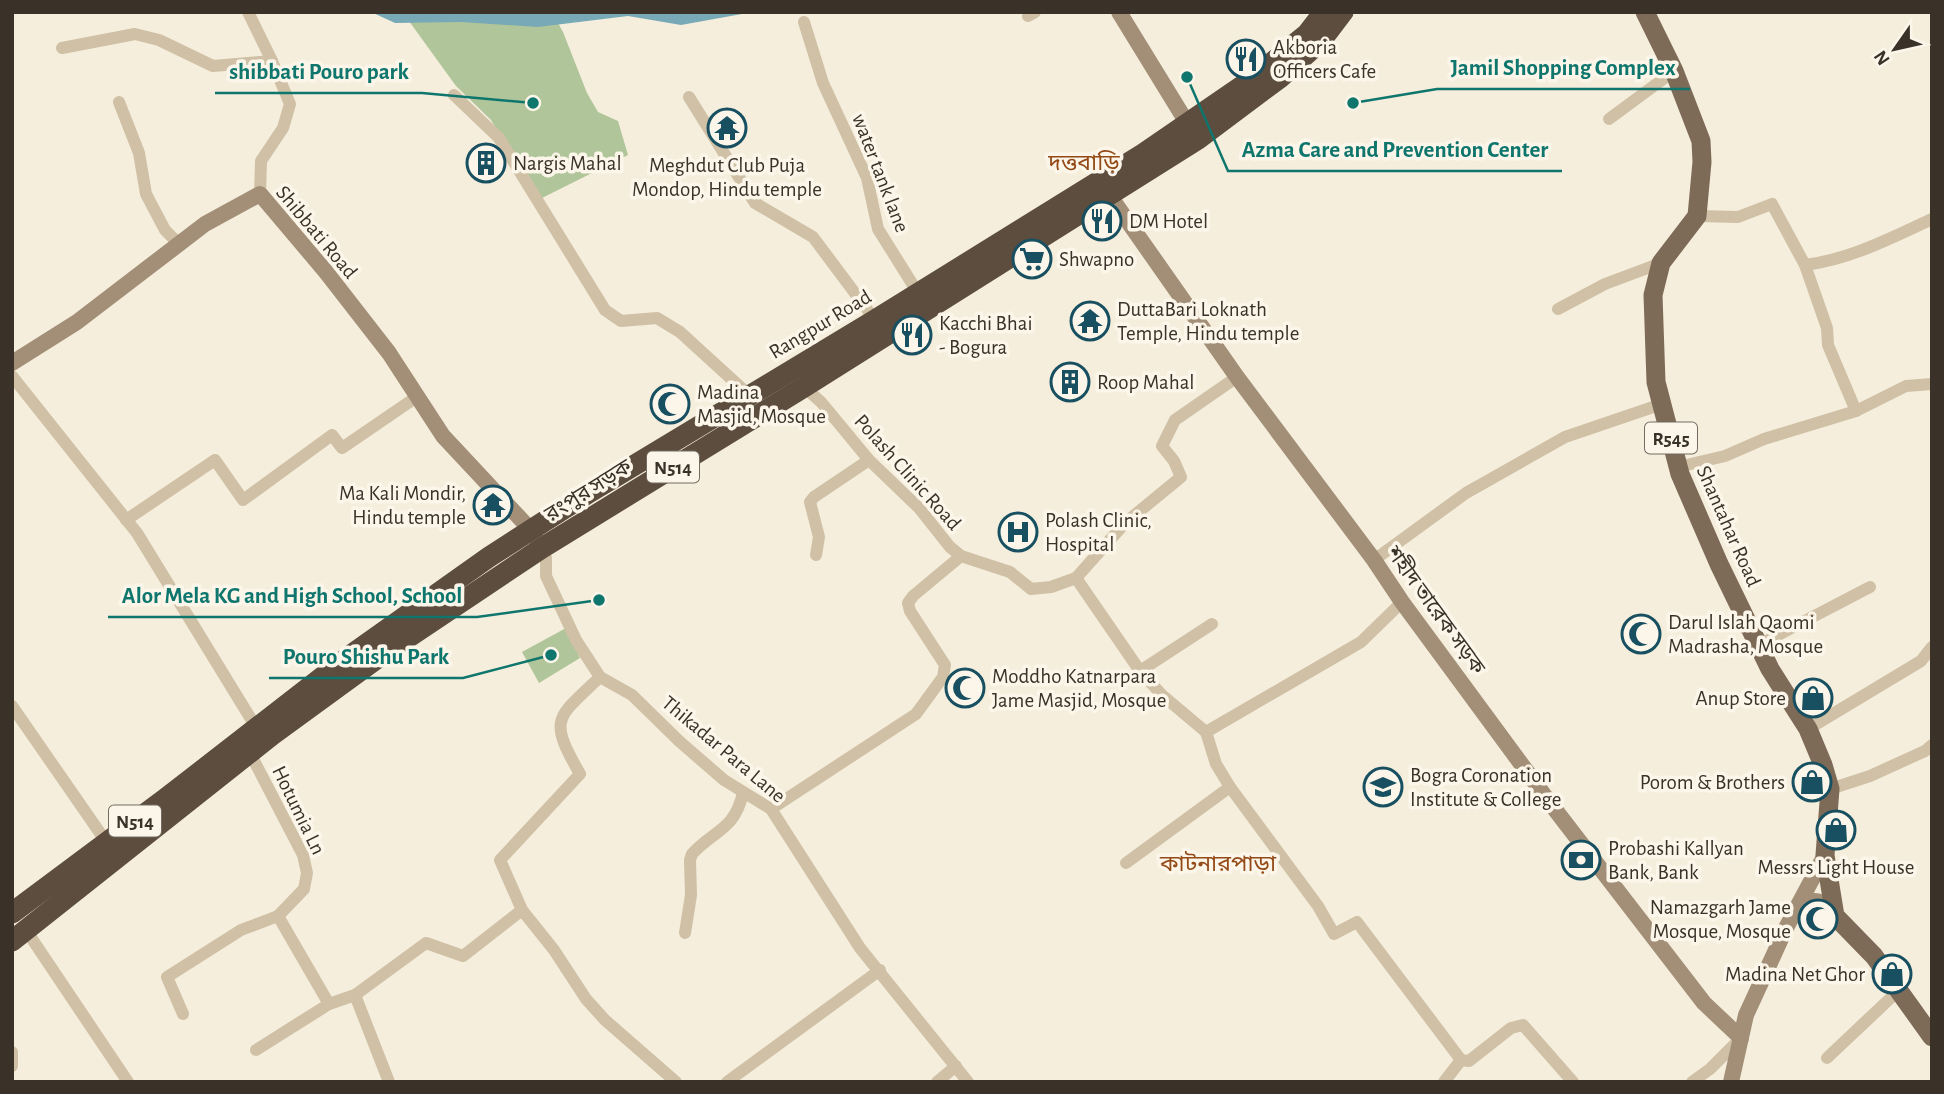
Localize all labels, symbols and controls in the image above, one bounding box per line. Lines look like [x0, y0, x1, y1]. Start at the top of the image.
north arrow [1860, 14, 1930, 84]
place label: Akboria Officers Cafe [1273, 37, 1376, 82]
restaurant icon: Akboria Officers Cafe [1225, 38, 1267, 80]
callout: Jamil Shopping Complex [1437, 45, 1690, 89]
text: N [1871, 47, 1894, 68]
callout: shibbati Pouro park [215, 49, 422, 93]
text: Jamil Shopping Complex [1451, 57, 1676, 80]
text: shibbati Pouro park [229, 61, 409, 84]
temple icon: Meghdut Club Puja Mondop, Hindu temple [706, 107, 748, 149]
street label: water tank lane [848, 111, 913, 235]
callout: Azma Care and Prevention Center [1228, 127, 1562, 171]
text: Azma Care and Prevention Center [1242, 139, 1548, 162]
building icon: Nargis Mahal [465, 142, 507, 184]
district label: দত্তবাড়ি [1047, 150, 1120, 175]
place label: Nargis Mahal [513, 153, 622, 174]
place label: Meghdut Club Puja Mondop, Hindu temple [632, 155, 822, 200]
street label: Shibbati Road [272, 182, 361, 283]
restaurant icon: DM Hotel [1081, 200, 1123, 242]
place label: DM Hotel [1129, 211, 1208, 232]
supermarket icon: Shwapno [1011, 238, 1053, 280]
place label: Shwapno [1059, 249, 1134, 270]
street label: Rangpur Road [766, 286, 875, 363]
place label: DuttaBari Loknath Temple, Hindu temple [1117, 299, 1299, 344]
temple icon: DuttaBari Loknath Temple, Hindu temple [1069, 300, 1111, 342]
place label: Kacchi Bhai - Bogura [939, 313, 1033, 358]
restaurant icon: Kacchi Bhai - Bogura [891, 314, 933, 356]
building icon: Roop Mahal [1049, 361, 1091, 403]
place label: Roop Mahal [1097, 372, 1195, 393]
place label: Madina Masjid, Mosque [697, 382, 826, 427]
mosque icon: Madina Masjid, Mosque [649, 383, 691, 425]
street label: Polash Clinic Road [850, 410, 965, 534]
road number: R545 [1645, 422, 1697, 453]
road number: N514 [647, 452, 699, 482]
street label: রংপুর সড়ক [540, 455, 637, 527]
street label: Shantahar Road [1693, 463, 1765, 590]
place label: Ma Kali Mondir, Hindu temple [339, 483, 466, 528]
temple icon: Ma Kali Mondir, Hindu temple [472, 484, 514, 526]
place label: Polash Clinic, Hospital [1045, 510, 1152, 555]
hospital icon: Polash Clinic, Hospital [997, 511, 1039, 553]
street label: শহীদ তারেক সড়ক [1382, 541, 1491, 679]
callout: Alor Mela KG and High School, School [108, 573, 477, 617]
text: Alor Mela KG and High School, School [122, 585, 462, 608]
place label: Darul Islah Qaomi Madrasha, Mosque [1668, 612, 1823, 657]
mosque icon: Darul Islah Qaomi Madrasha, Mosque [1620, 613, 1662, 655]
callout: Pouro Shishu Park [269, 634, 463, 678]
text: Pouro Shishu Park [283, 646, 450, 669]
place label: Moddho Katnarpara Jame Masjid, Mosque [992, 666, 1166, 711]
mosque icon: Moddho Katnarpara Jame Masjid, Mosque [944, 667, 986, 709]
shop icon: Anup Store [1792, 677, 1834, 719]
place label: Anup Store [1696, 688, 1786, 709]
street label: Thikadar Para Lane [658, 692, 789, 807]
shop icon: Porom & Brothers [1791, 761, 1833, 803]
street label: Hotumia Ln [268, 762, 329, 858]
place label: Bogra Coronation Institute & College [1410, 765, 1561, 810]
school or university icon: Bogra Coronation Institute & College [1362, 766, 1404, 808]
place label: Porom & Brothers [1640, 772, 1785, 793]
road number: N514 [109, 806, 161, 836]
shop icon: Messrs Light House [1815, 809, 1857, 851]
place label: Probashi Kallyan Bank, Bank [1608, 838, 1744, 883]
bank icon: Probashi Kallyan Bank, Bank [1560, 839, 1602, 881]
district label: কাটনারপাড়া [1159, 851, 1277, 876]
place label: Messrs Light House [1758, 857, 1914, 878]
place label: Namazgarh Jame Mosque, Mosque [1650, 897, 1791, 942]
mosque icon: Namazgarh Jame Mosque, Mosque [1797, 898, 1839, 940]
shop icon: Madina Net Ghor [1871, 953, 1913, 995]
place label: Madina Net Ghor [1725, 964, 1865, 985]

